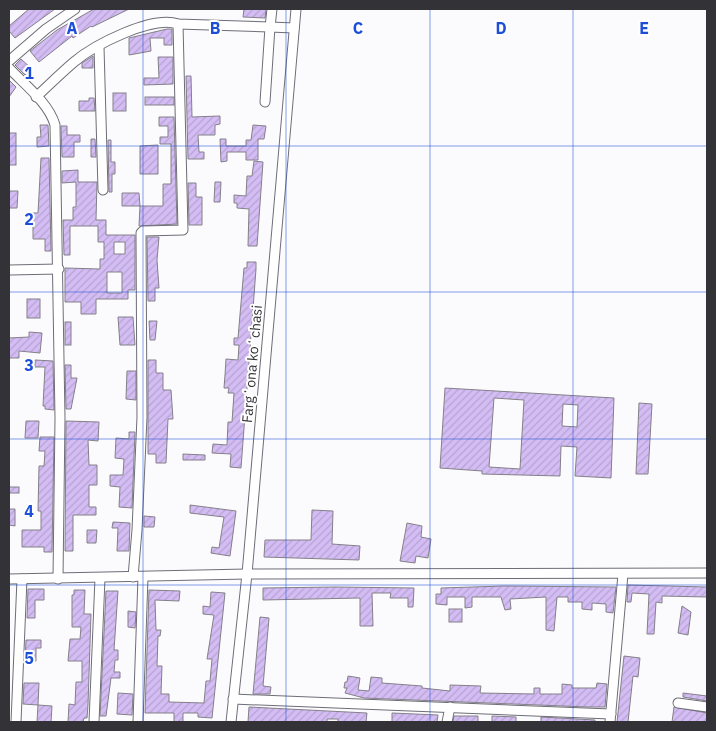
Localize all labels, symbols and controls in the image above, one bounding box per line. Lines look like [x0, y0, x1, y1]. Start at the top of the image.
text: A [67, 18, 78, 38]
text: B [210, 18, 221, 38]
text: C [353, 18, 363, 38]
text: D [495, 18, 507, 38]
text: E [639, 18, 649, 38]
text: 1 [24, 63, 34, 83]
text: 2 [24, 209, 34, 229]
street label: Fargʻona koʻchasi [238, 304, 266, 424]
text: 3 [24, 355, 34, 375]
text: 4 [24, 501, 34, 521]
text: 5 [24, 648, 34, 668]

